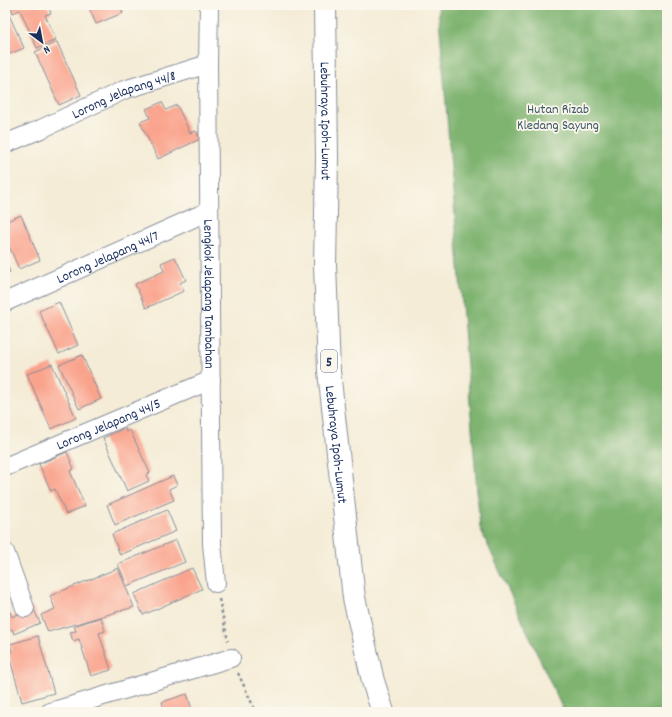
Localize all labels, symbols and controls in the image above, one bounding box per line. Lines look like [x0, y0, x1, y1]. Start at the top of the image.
north arrow [22, 22, 62, 62]
text: N [39, 41, 53, 57]
street label: Lebuhraya Ipoh-Lumut [314, 62, 335, 180]
street label: Lorong Jelapang 44/8 [69, 66, 179, 125]
park label: Hutan Rizab Kledang Sayung [517, 100, 599, 136]
street label: Lengkok Jelapang Tambahan [197, 219, 219, 369]
street label: Lorong Jelapang 44/7 [54, 227, 163, 290]
road number: 5 [321, 350, 337, 372]
street label: Lebuhraya Ipoh-Lumut [319, 385, 352, 505]
street label: Lorong Jelapang 44/5 [54, 394, 164, 456]

